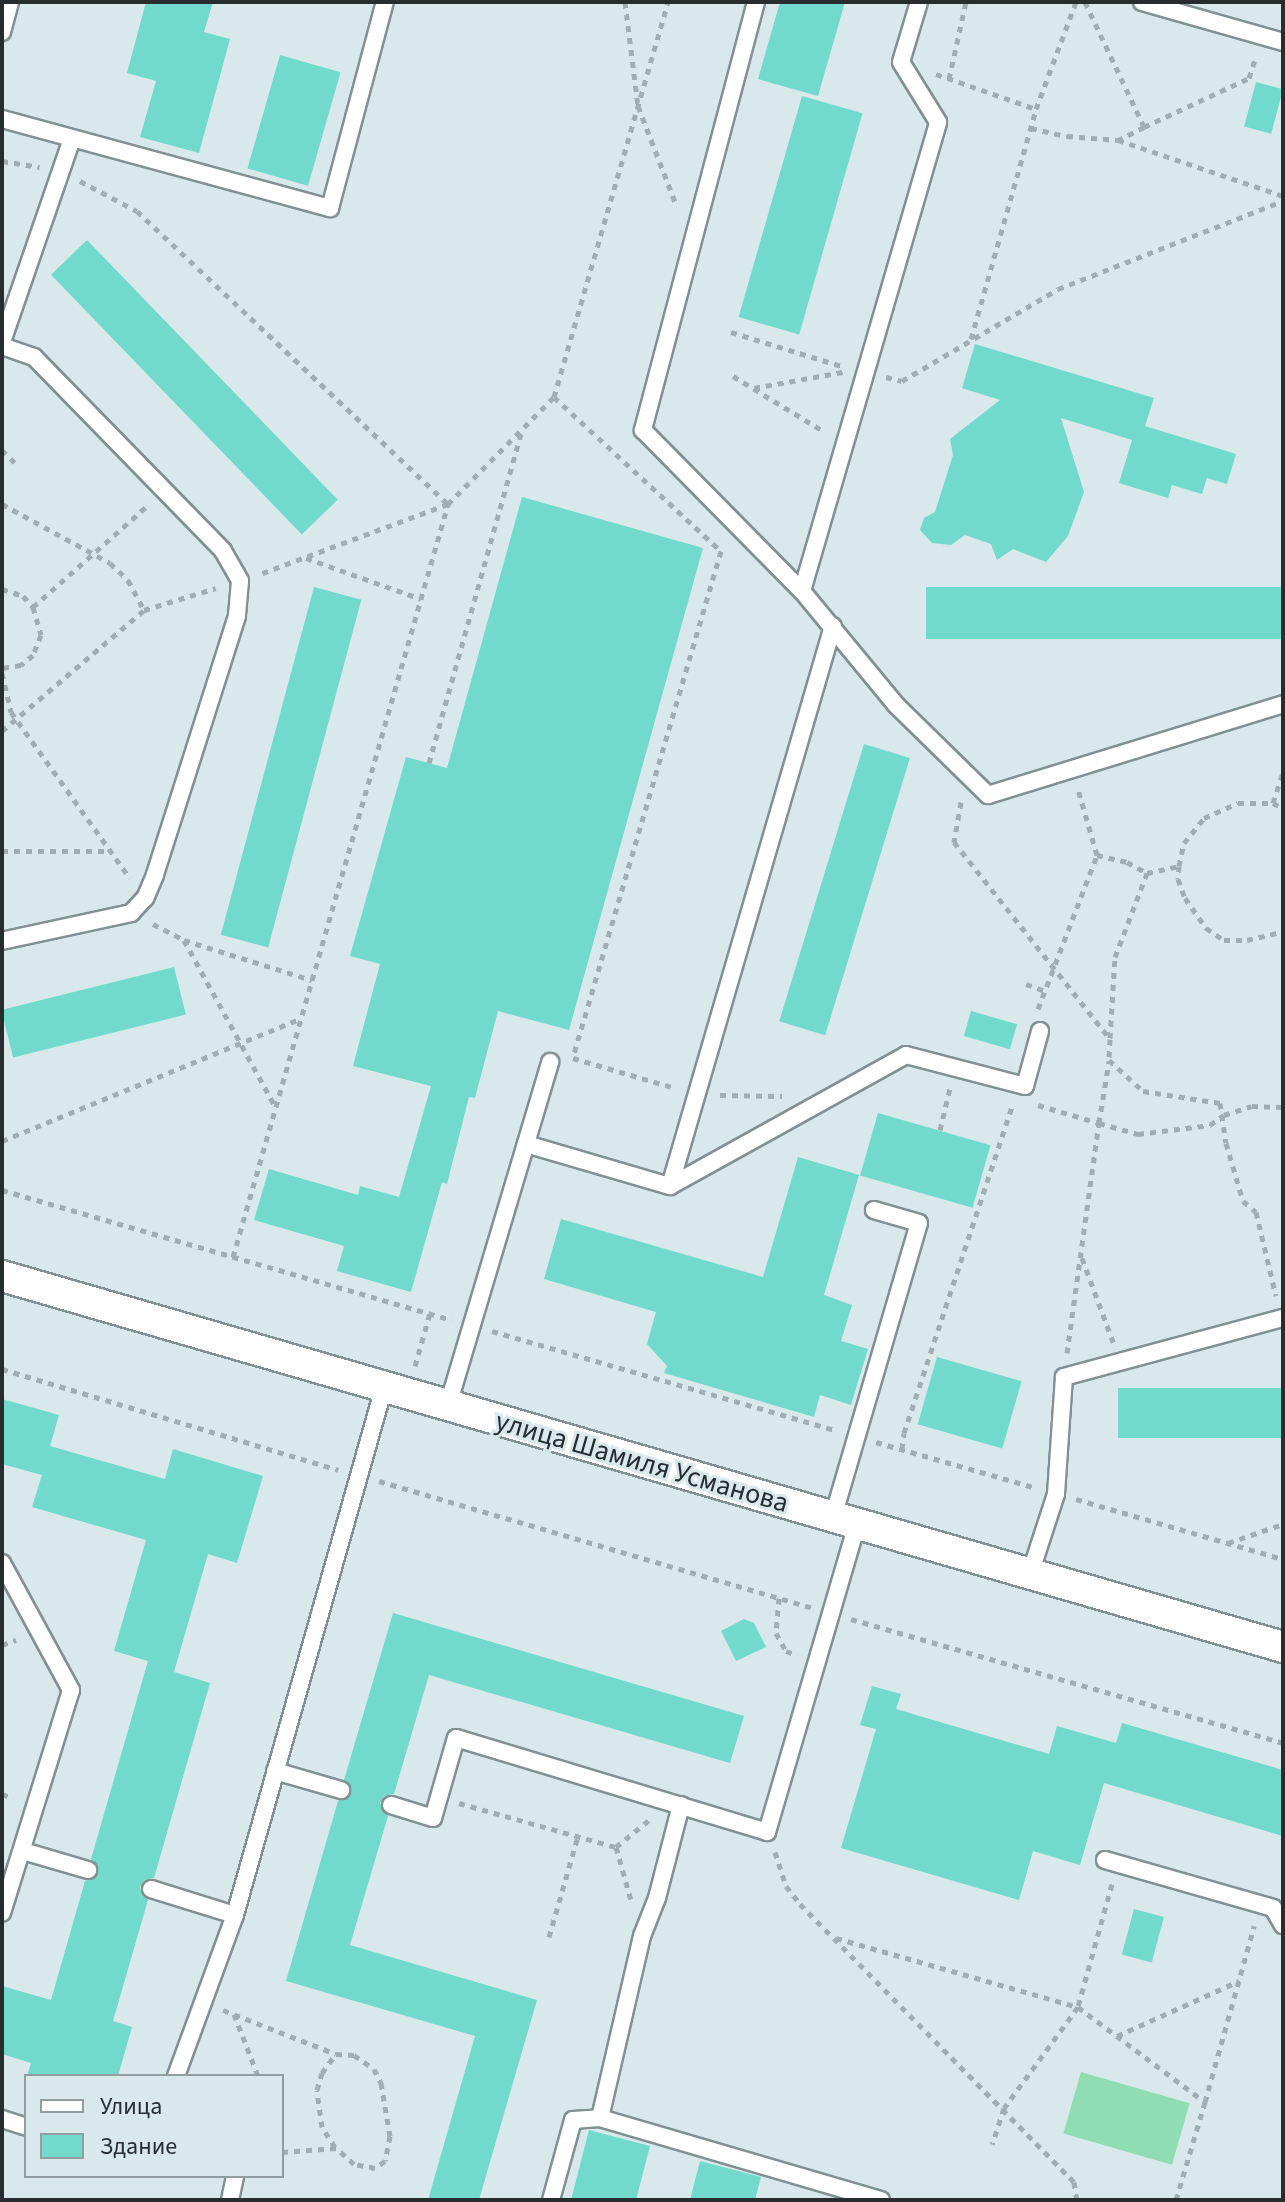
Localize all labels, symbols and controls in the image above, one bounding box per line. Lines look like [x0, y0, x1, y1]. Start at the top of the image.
street label: улица Шамиля Усманова [492, 1404, 792, 1520]
legend [24, 2074, 284, 2178]
text: Улица [100, 2089, 162, 2124]
text: Здание [100, 2129, 177, 2164]

